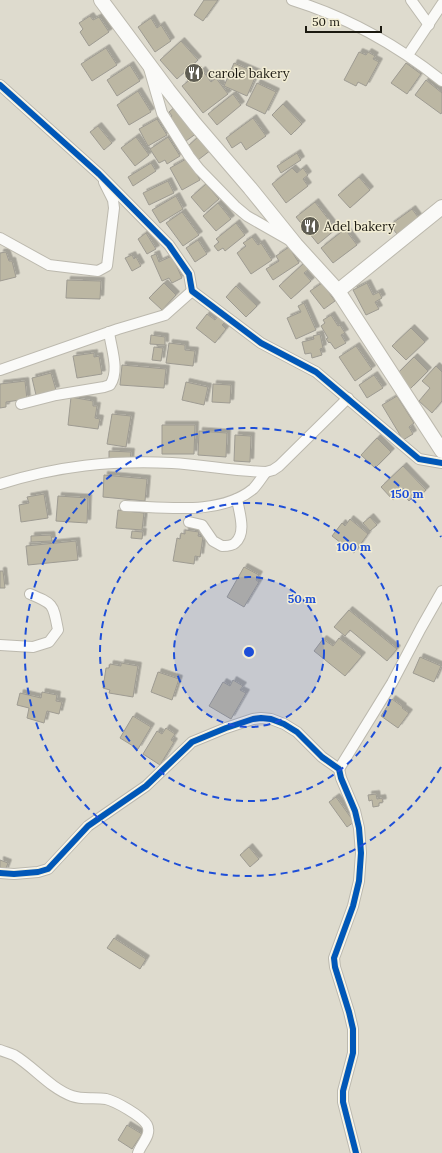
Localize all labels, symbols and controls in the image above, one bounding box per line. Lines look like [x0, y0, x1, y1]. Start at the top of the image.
scale bar [306, 8, 381, 34]
text: 50 m [312, 14, 340, 29]
restaurant icon: carole bakery [183, 62, 205, 84]
place label: carole bakery [208, 65, 290, 82]
restaurant icon: Adel bakery [299, 215, 321, 237]
place label: Adel bakery [323, 218, 395, 235]
text: 150 m [390, 486, 424, 501]
text: 100 m [337, 539, 371, 554]
text: 50 m [288, 591, 316, 606]
centre of rings [242, 645, 256, 659]

